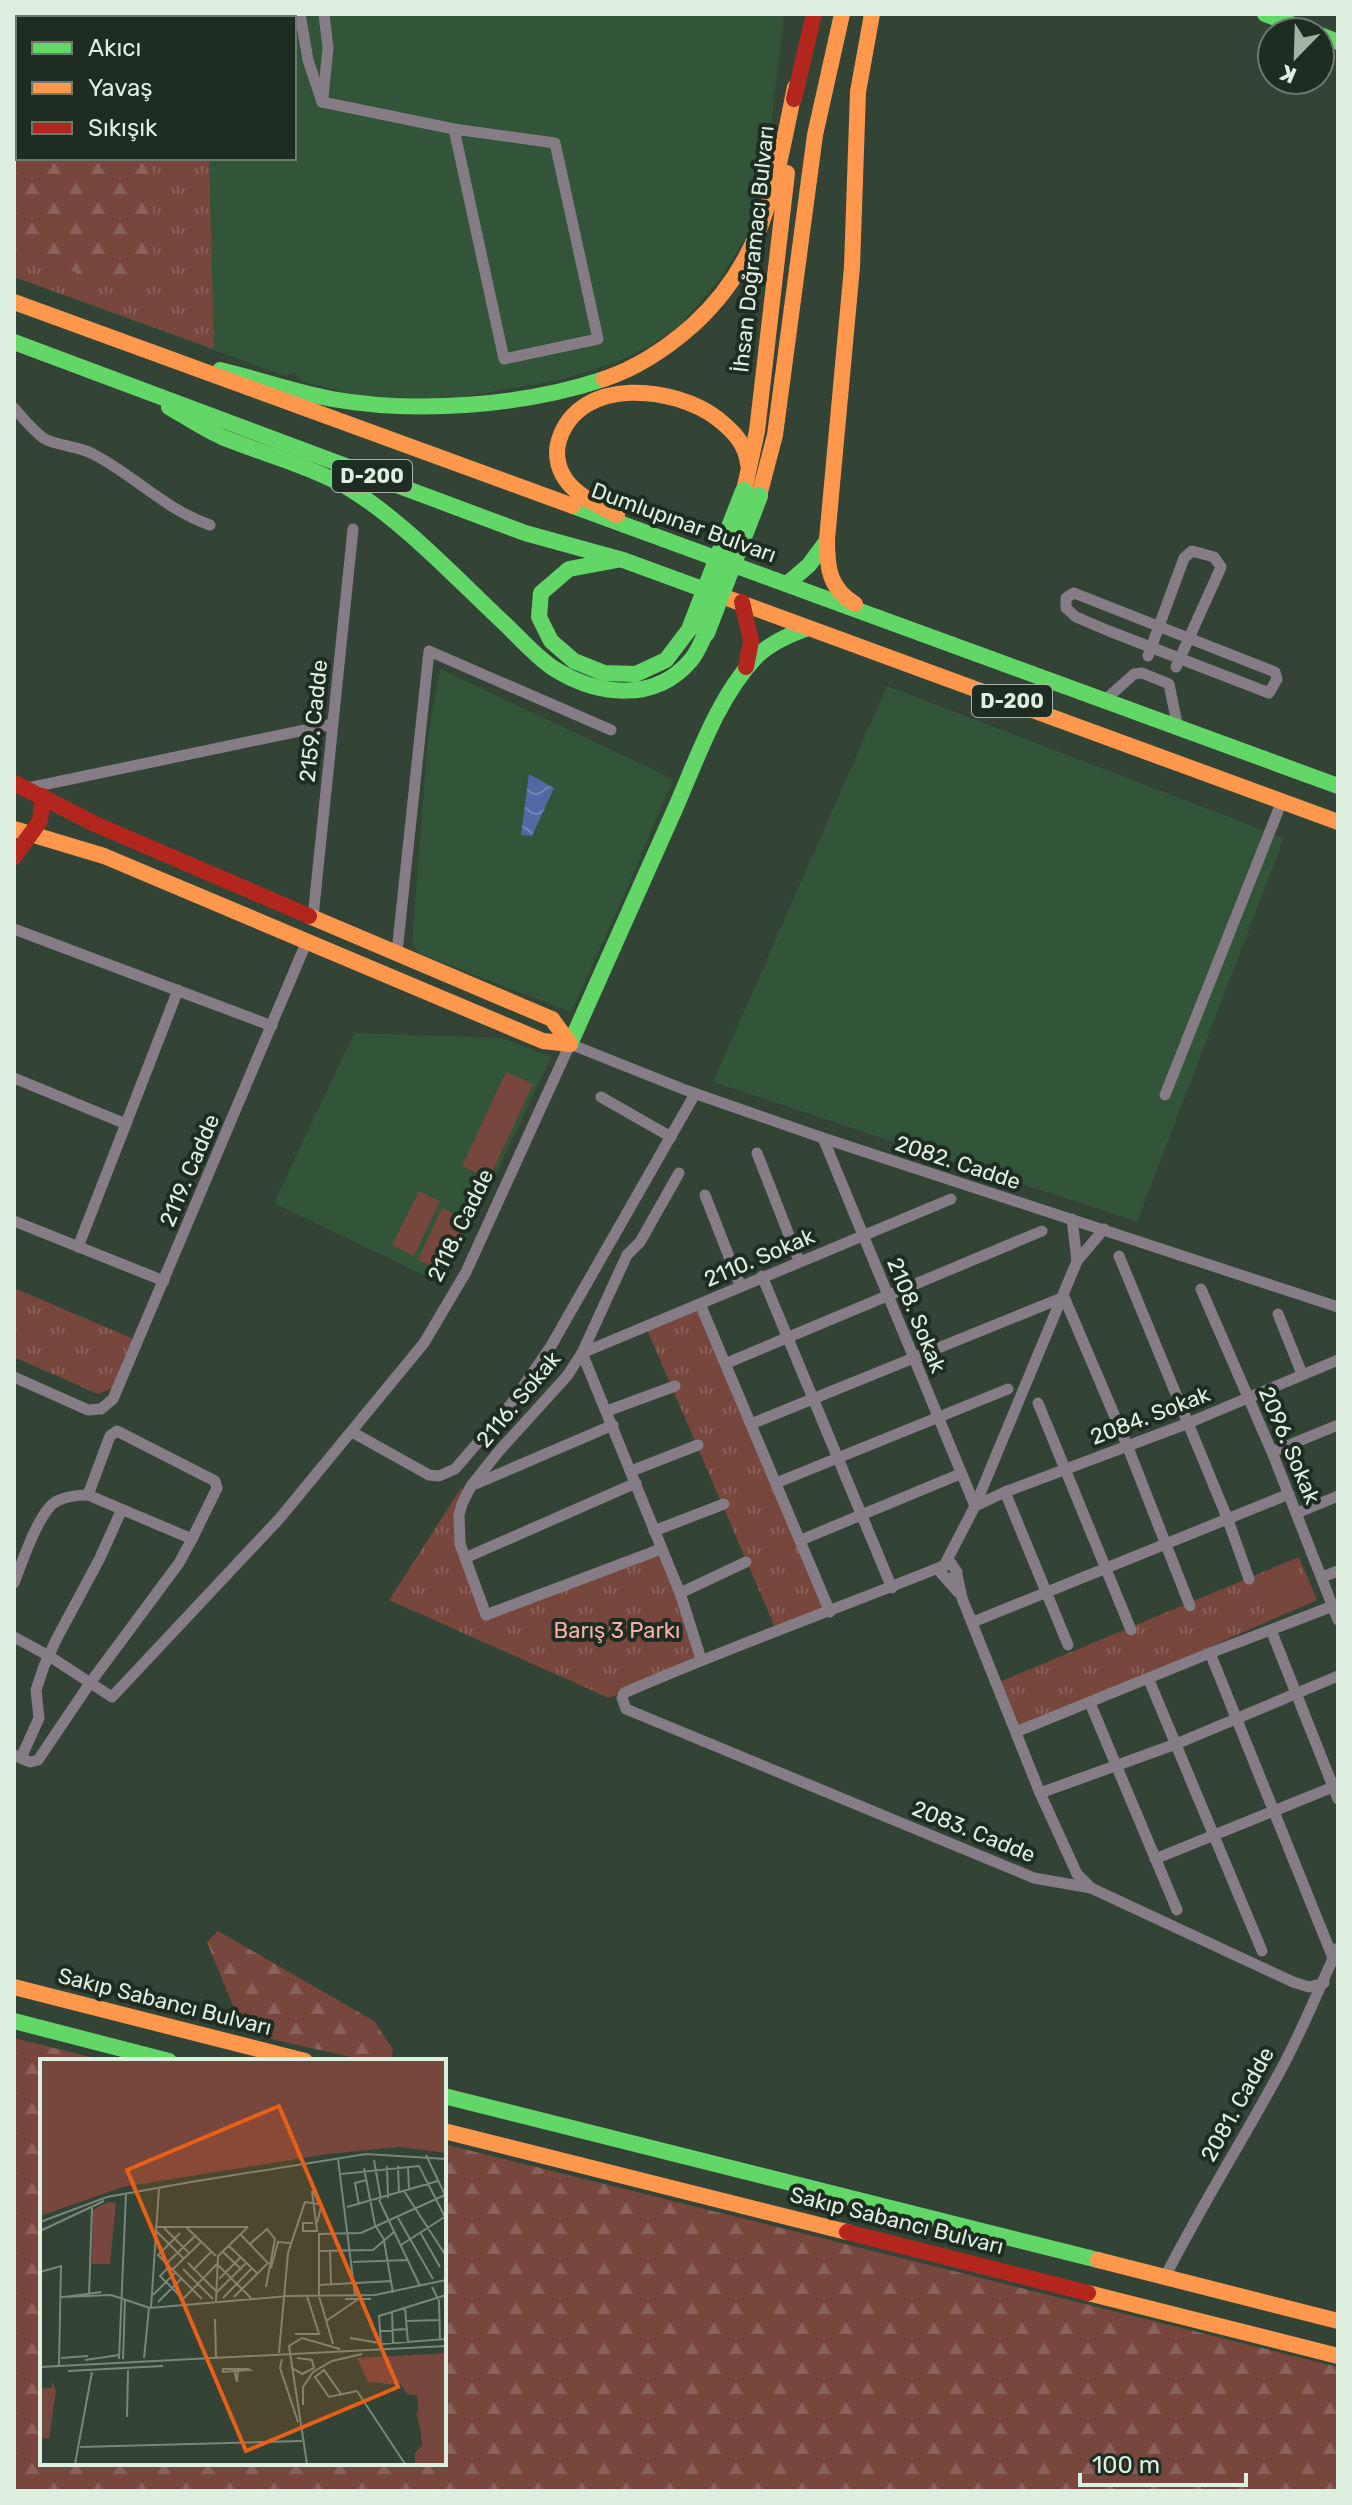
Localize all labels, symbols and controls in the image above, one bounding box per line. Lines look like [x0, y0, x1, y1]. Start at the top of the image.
legend [16, 16, 296, 160]
north arrow [1256, 16, 1336, 96]
text: Akıcı [88, 34, 141, 62]
text: K [1276, 59, 1300, 89]
text: Yavaş [88, 74, 152, 102]
text: Sıkışık [88, 114, 158, 142]
street label: İhsan Doğramacı Bulvarı [727, 124, 780, 374]
road number: D-200 [332, 460, 412, 492]
street label: Dumlupınar Bulvarı [588, 477, 780, 568]
street label: 2159. Cadde [294, 658, 333, 784]
road number: D-200 [972, 685, 1052, 717]
street label: 2119. Cadde [154, 1110, 225, 1231]
street label: 2082. Cadde [892, 1130, 1024, 1195]
street label: 2118. Cadde [422, 1165, 499, 1286]
street label: 2110. Sokak [700, 1222, 819, 1293]
street label: 2108. Sokak [881, 1254, 952, 1377]
street label: 2116. Sokak [470, 1345, 567, 1453]
street label: 2084. Sokak [1086, 1380, 1214, 1451]
street label: 2096. Sokak [1253, 1382, 1327, 1509]
park label: Barış 3 Parkı [554, 1617, 680, 1644]
street label: 2083. Cadde [908, 1795, 1039, 1868]
street label: Sakıp Sabancı Bulvarı [55, 1962, 274, 2041]
street label: 2081. Cadde [1195, 2042, 1280, 2166]
inset map [40, 2059, 446, 2465]
street label: Sakıp Sabancı Bulvarı [787, 2181, 1006, 2260]
scale bar [1080, 2437, 1246, 2487]
text: 100 m [1092, 2451, 1160, 2479]

